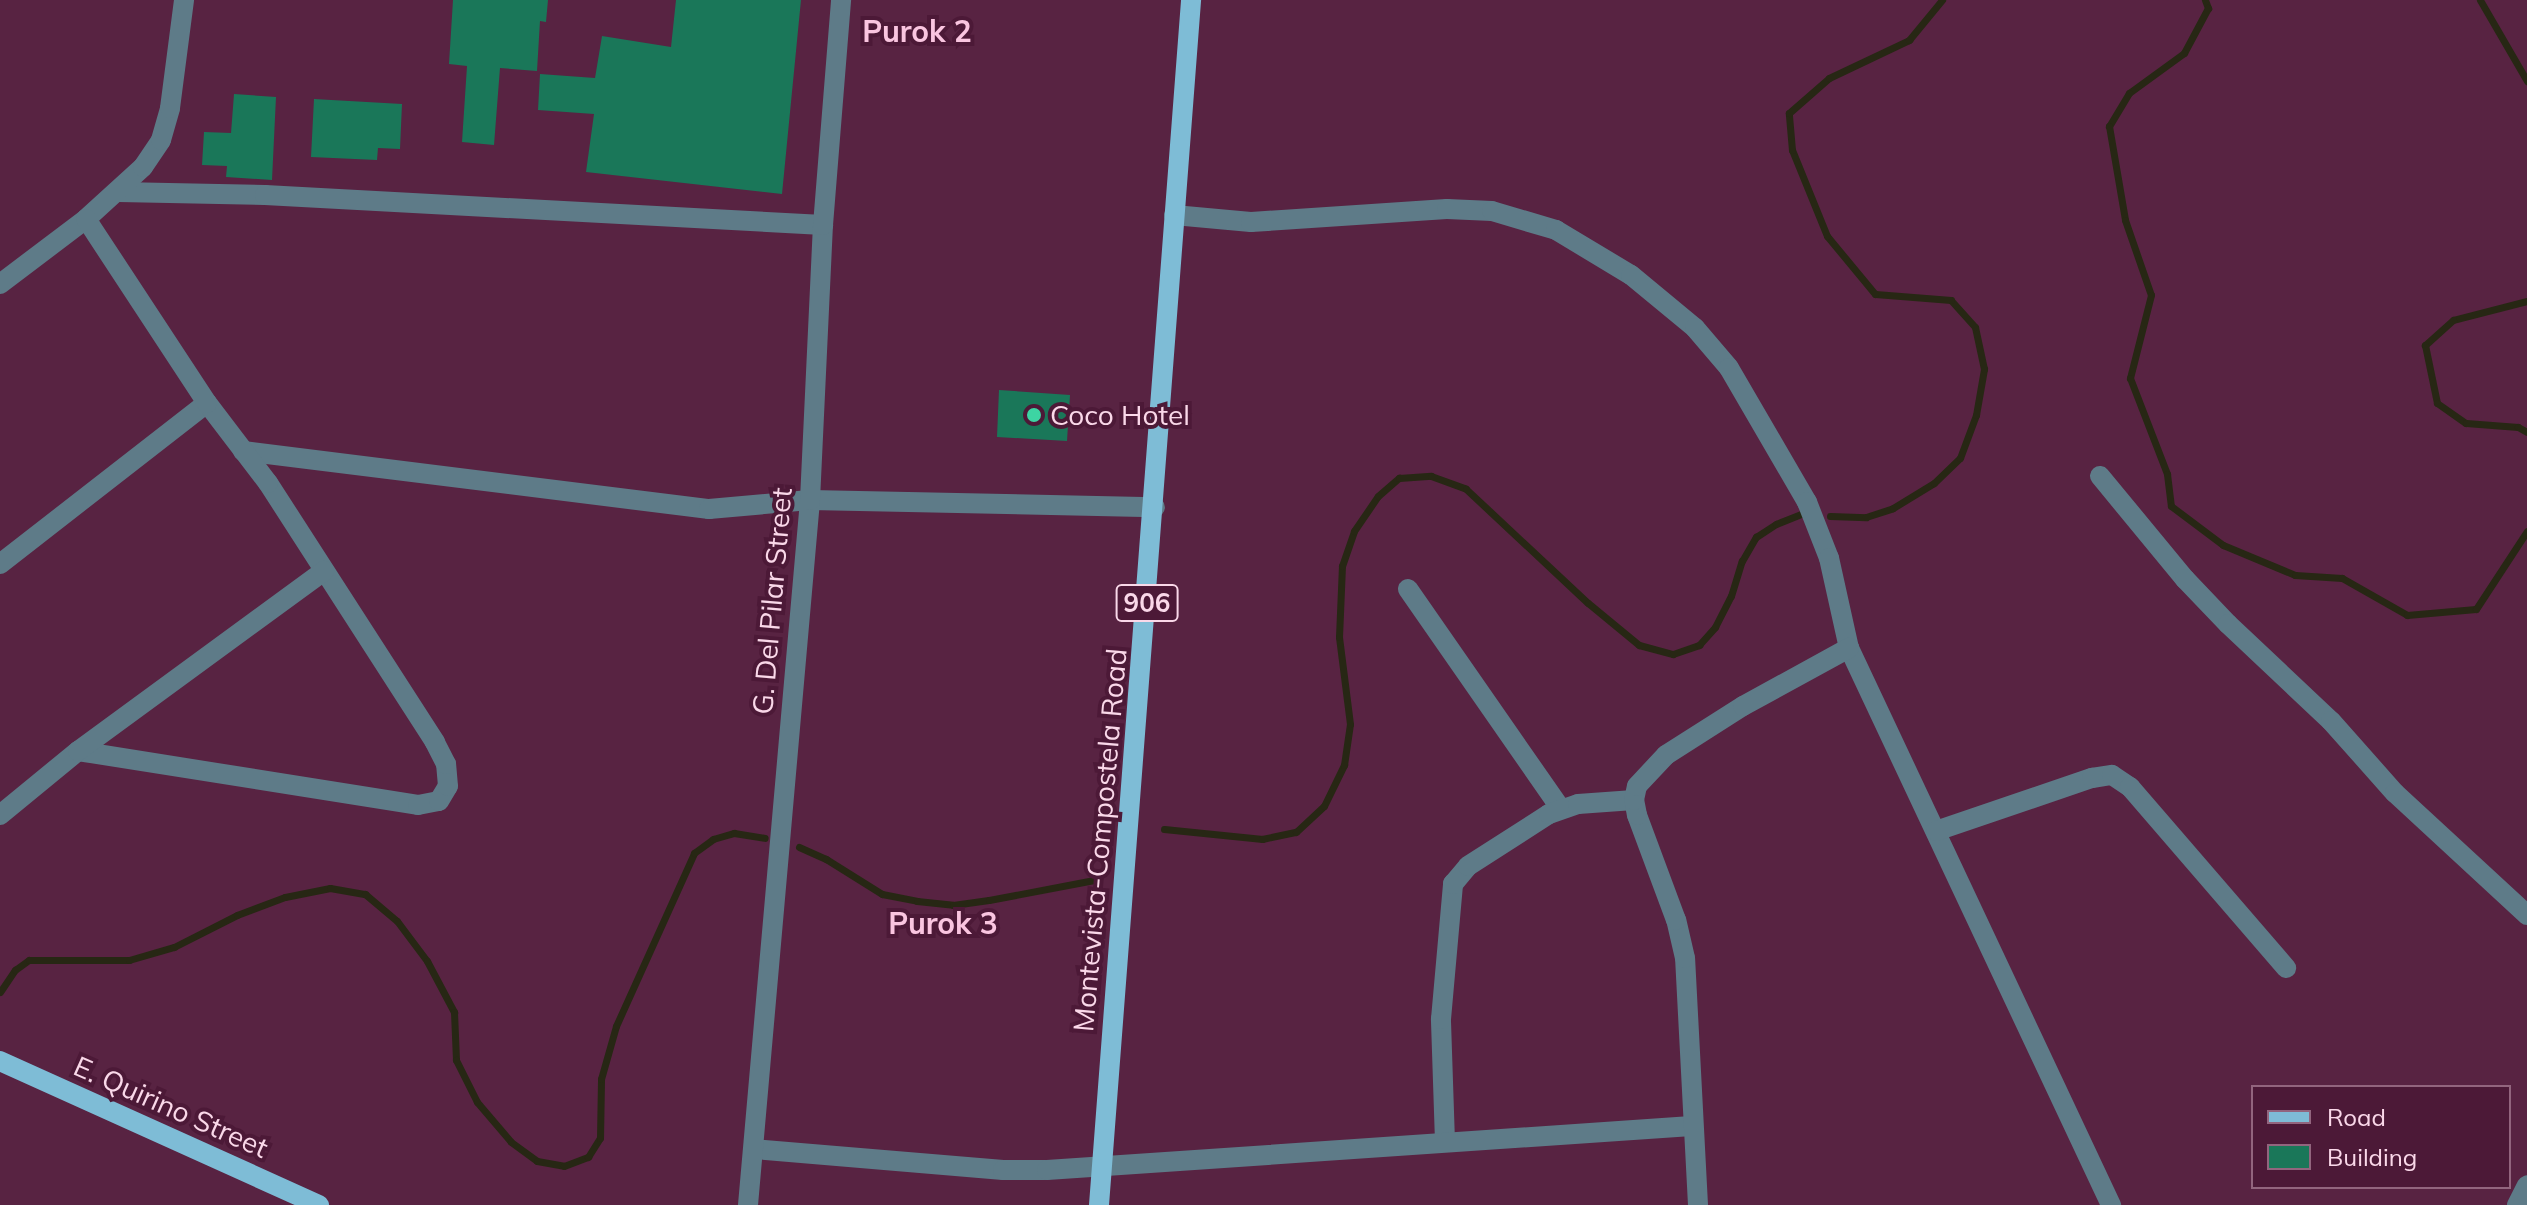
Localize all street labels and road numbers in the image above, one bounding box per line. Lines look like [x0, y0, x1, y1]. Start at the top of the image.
street label: G. Del Pilar Street [745, 486, 799, 716]
road number: 906 [1115, 581, 1179, 625]
street label: Montevista-Compostela Road [1067, 647, 1133, 1033]
street label: E. Quirino Street [69, 1049, 273, 1165]

